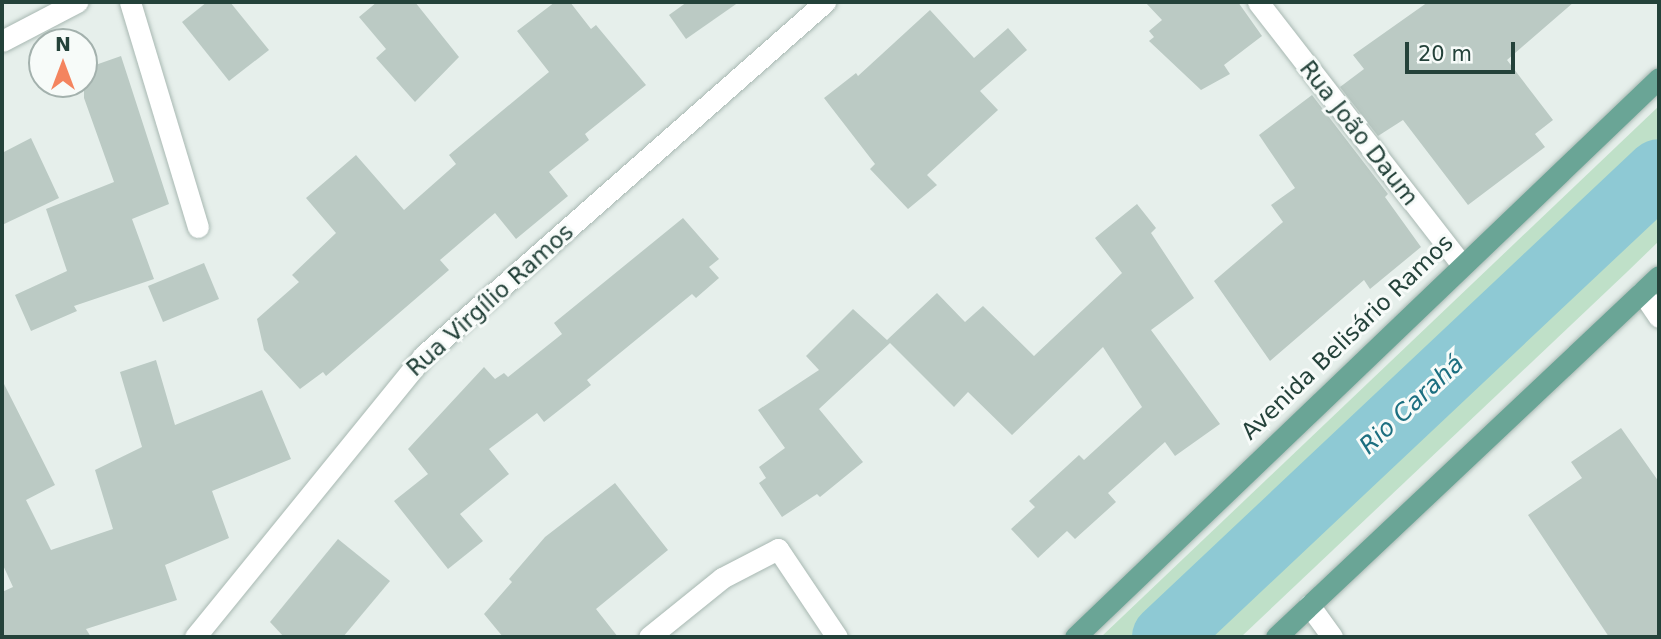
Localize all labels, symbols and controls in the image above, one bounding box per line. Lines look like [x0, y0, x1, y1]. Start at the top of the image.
north arrow [28, 28, 98, 98]
scale bar [1409, 28, 1519, 72]
text: N [55, 33, 71, 55]
text: 20 m [1418, 42, 1472, 66]
street label: Rua João Daum [1294, 55, 1424, 211]
street label: Rua Virgílio Ramos [401, 218, 579, 382]
street label: Avenida Belisário Ramos [1236, 229, 1458, 445]
water label: Rio Carahá [1354, 350, 1470, 460]

